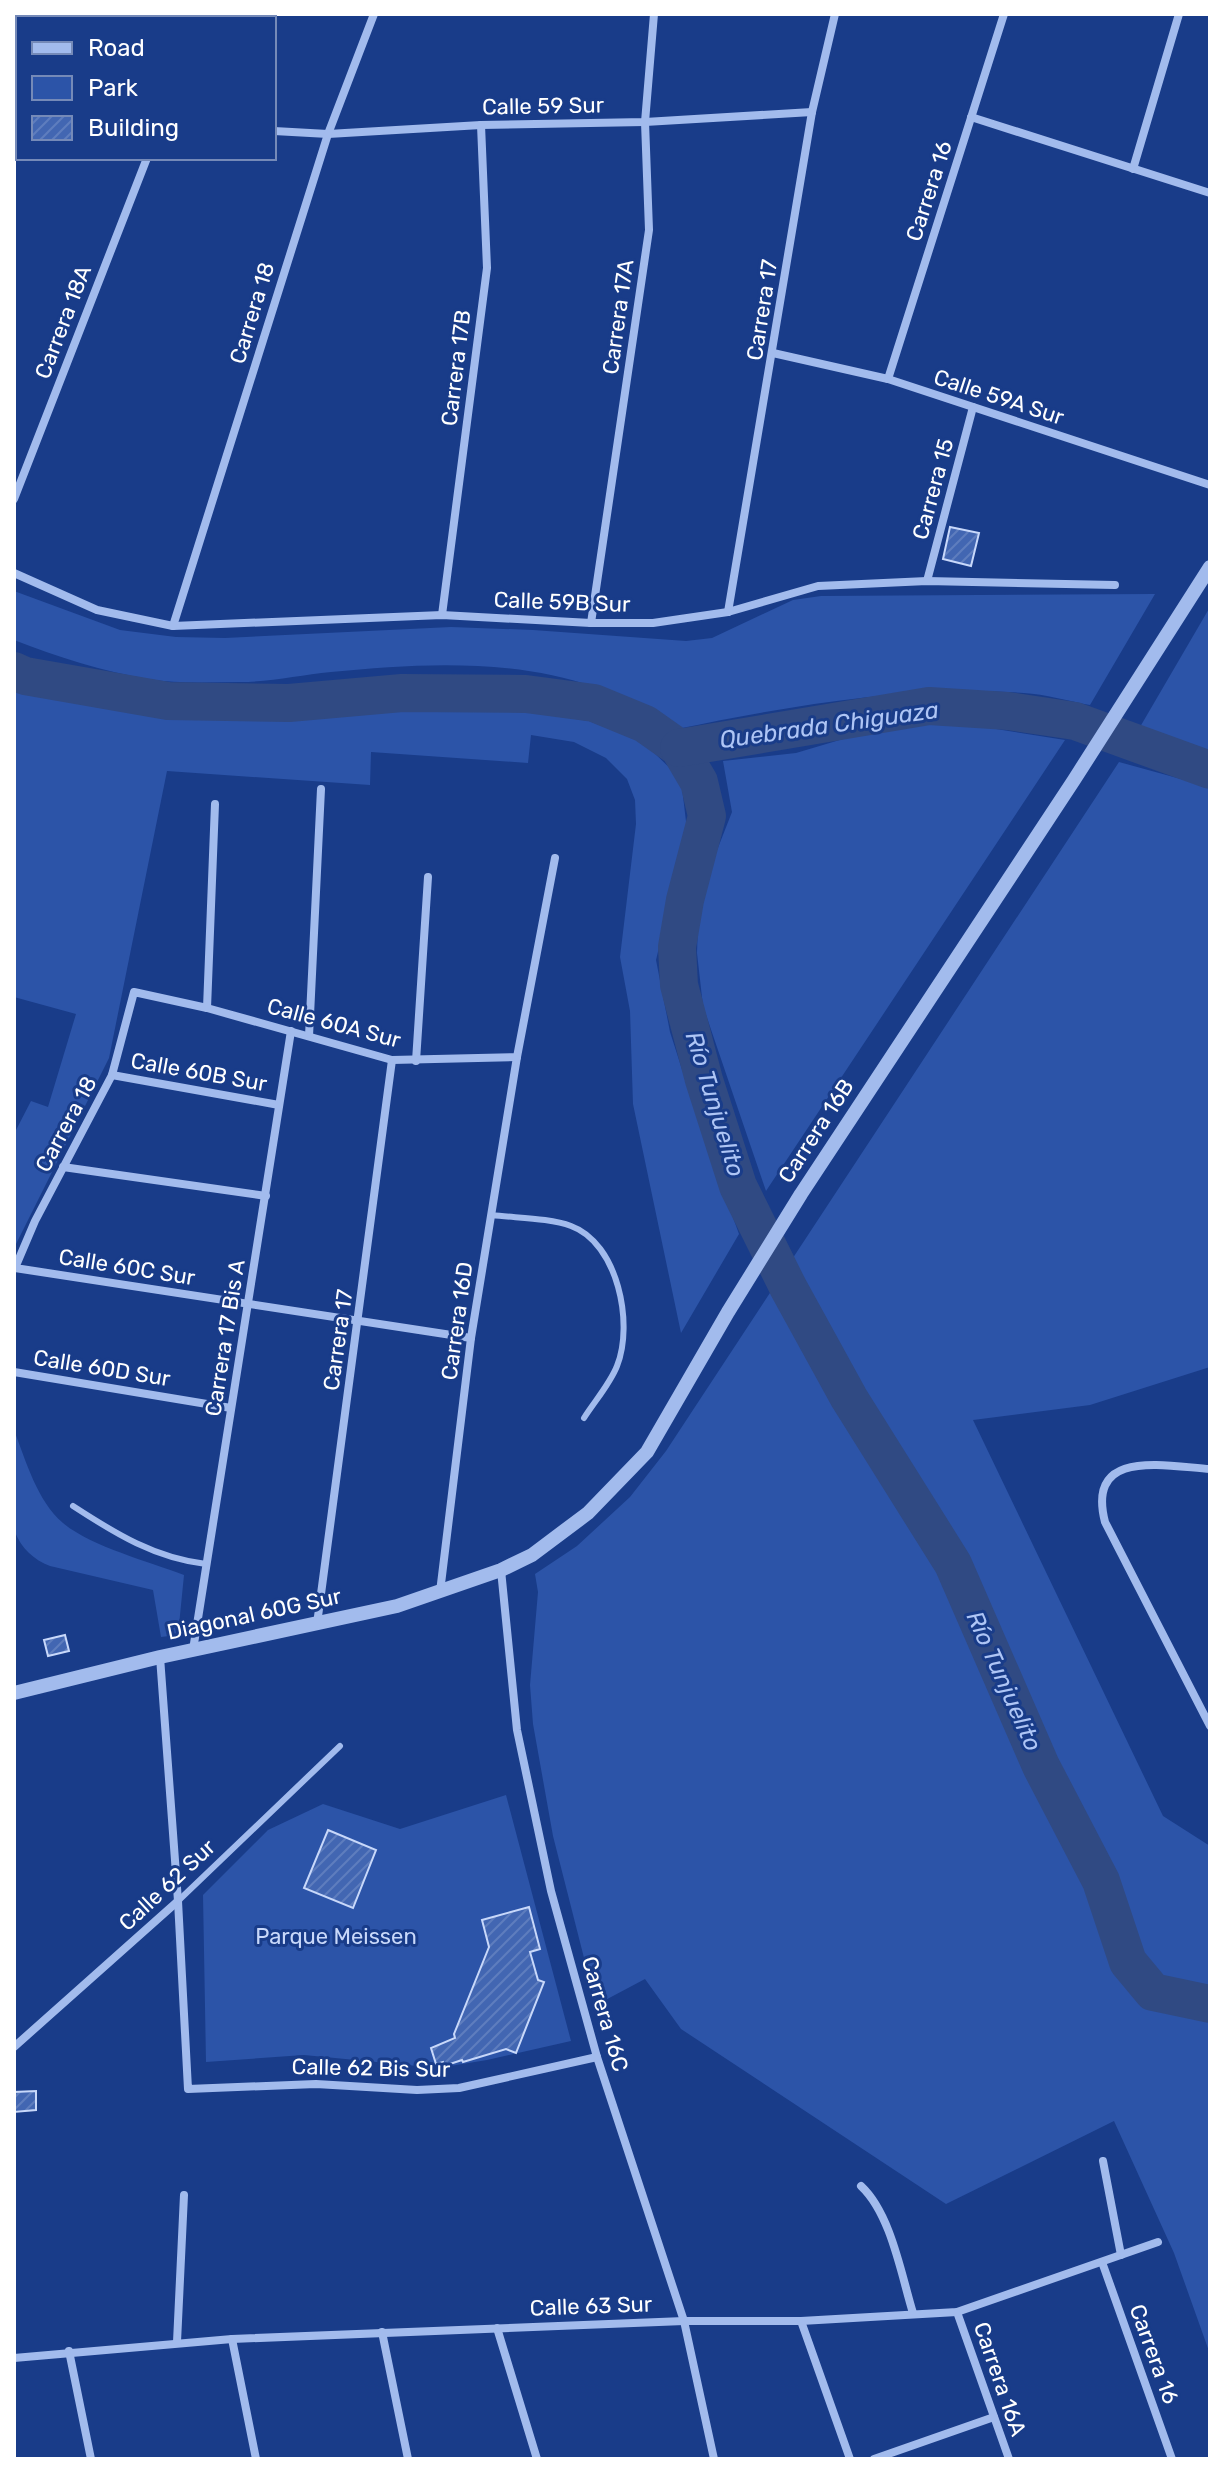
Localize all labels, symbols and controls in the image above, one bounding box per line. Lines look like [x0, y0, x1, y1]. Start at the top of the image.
legend [16, 16, 276, 160]
text: Road [88, 34, 145, 62]
text: Park [88, 74, 139, 102]
street label: Calle 59 Sur [482, 91, 605, 121]
text: Building [88, 114, 179, 142]
street label: Carrera 16 [900, 137, 958, 245]
street label: Carrera 17 [741, 257, 783, 363]
street label: Carrera 17A [597, 258, 639, 376]
street label: Carrera 18 [224, 259, 280, 367]
street label: Carrera 18A [29, 261, 97, 383]
street label: Carrera 17B [435, 308, 477, 428]
street label: Calle 59A Sur [930, 363, 1068, 431]
street label: Carrera 15 [907, 435, 959, 543]
street label: Calle 59B Sur [493, 586, 631, 618]
water label: Quebrada Chiguaza [717, 696, 941, 754]
street label: Calle 60A Sur [264, 992, 404, 1054]
water label: Río Tunjuelito [680, 1028, 750, 1180]
street label: Calle 60B Sur [129, 1047, 270, 1097]
street label: Carrera 18 [29, 1071, 103, 1177]
street label: Carrera 16B [772, 1074, 860, 1188]
street label: Calle 60C Sur [57, 1243, 198, 1291]
street label: Carrera 17 Bis A [199, 1257, 251, 1418]
street label: Carrera 16D [435, 1260, 479, 1382]
street label: Carrera 17 [318, 1288, 358, 1392]
street label: Calle 60D Sur [32, 1344, 173, 1392]
street label: Diagonal 60G Sur [164, 1582, 344, 1646]
water label: Río Tunjuelito [961, 1607, 1047, 1755]
street label: Calle 62 Sur [113, 1833, 221, 1936]
park label: Parque Meissen [255, 1923, 417, 1950]
street label: Carrera 16C [576, 1953, 634, 2075]
street label: Calle 62 Bis Sur [291, 2053, 451, 2083]
street label: Calle 63 Sur [529, 2290, 653, 2322]
street label: Carrera 16 [1124, 2301, 1184, 2407]
street label: Carrera 16A [968, 2318, 1032, 2440]

